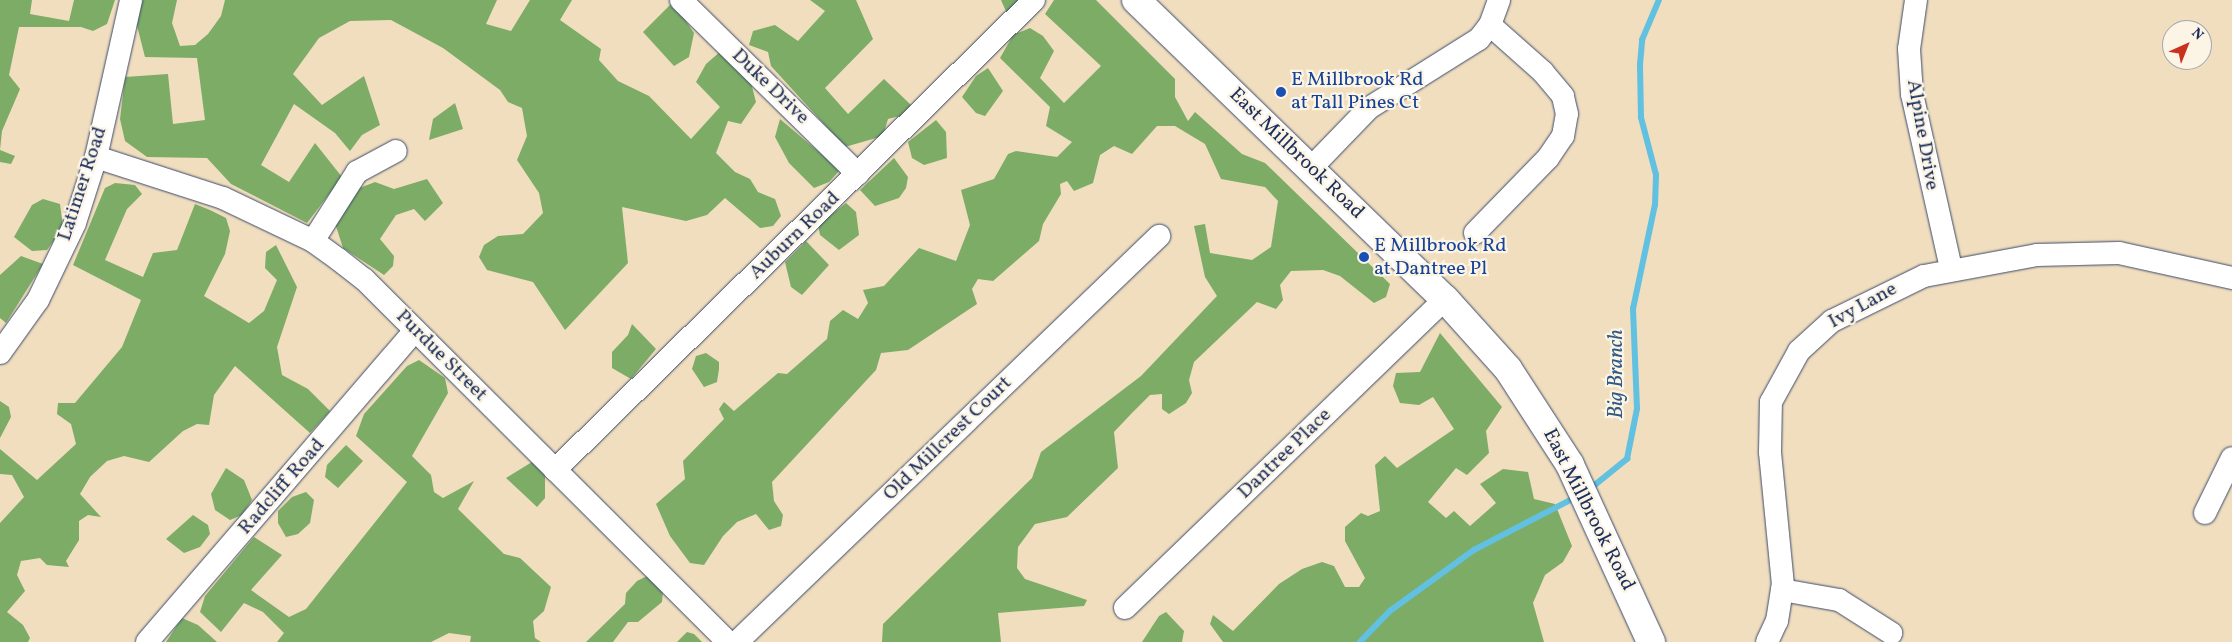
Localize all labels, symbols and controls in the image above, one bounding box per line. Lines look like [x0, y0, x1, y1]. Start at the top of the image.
north arrow [2162, 20, 2212, 70]
text: N [2187, 24, 2207, 45]
street label: Duke Drive [726, 44, 814, 130]
place label: E Millbrook Rd at Tall Pines Ct [1291, 68, 1423, 115]
street label: Alpine Drive [1900, 78, 1944, 192]
street label: East Millbrook Road [1223, 83, 1369, 225]
marker: E Millbrook Rd at Tall Pines Ct [1275, 86, 1287, 98]
street label: Latimer Road [53, 124, 113, 244]
street label: Auburn Road [745, 187, 845, 285]
place label: E Millbrook Rd at Dantree Pl [1374, 234, 1506, 281]
marker: E Millbrook Rd at Dantree Pl [1358, 251, 1370, 263]
street label: Ivy Lane [1824, 277, 1902, 335]
street label: Purdue Street [390, 305, 492, 407]
water label: Big Branch [1604, 329, 1630, 419]
street label: Old Millcrest Court [879, 372, 1017, 506]
street label: Dantree Place [1233, 403, 1337, 505]
street label: East Millbrook Road [1537, 425, 1639, 595]
street label: Radcliff Road [234, 435, 330, 539]

